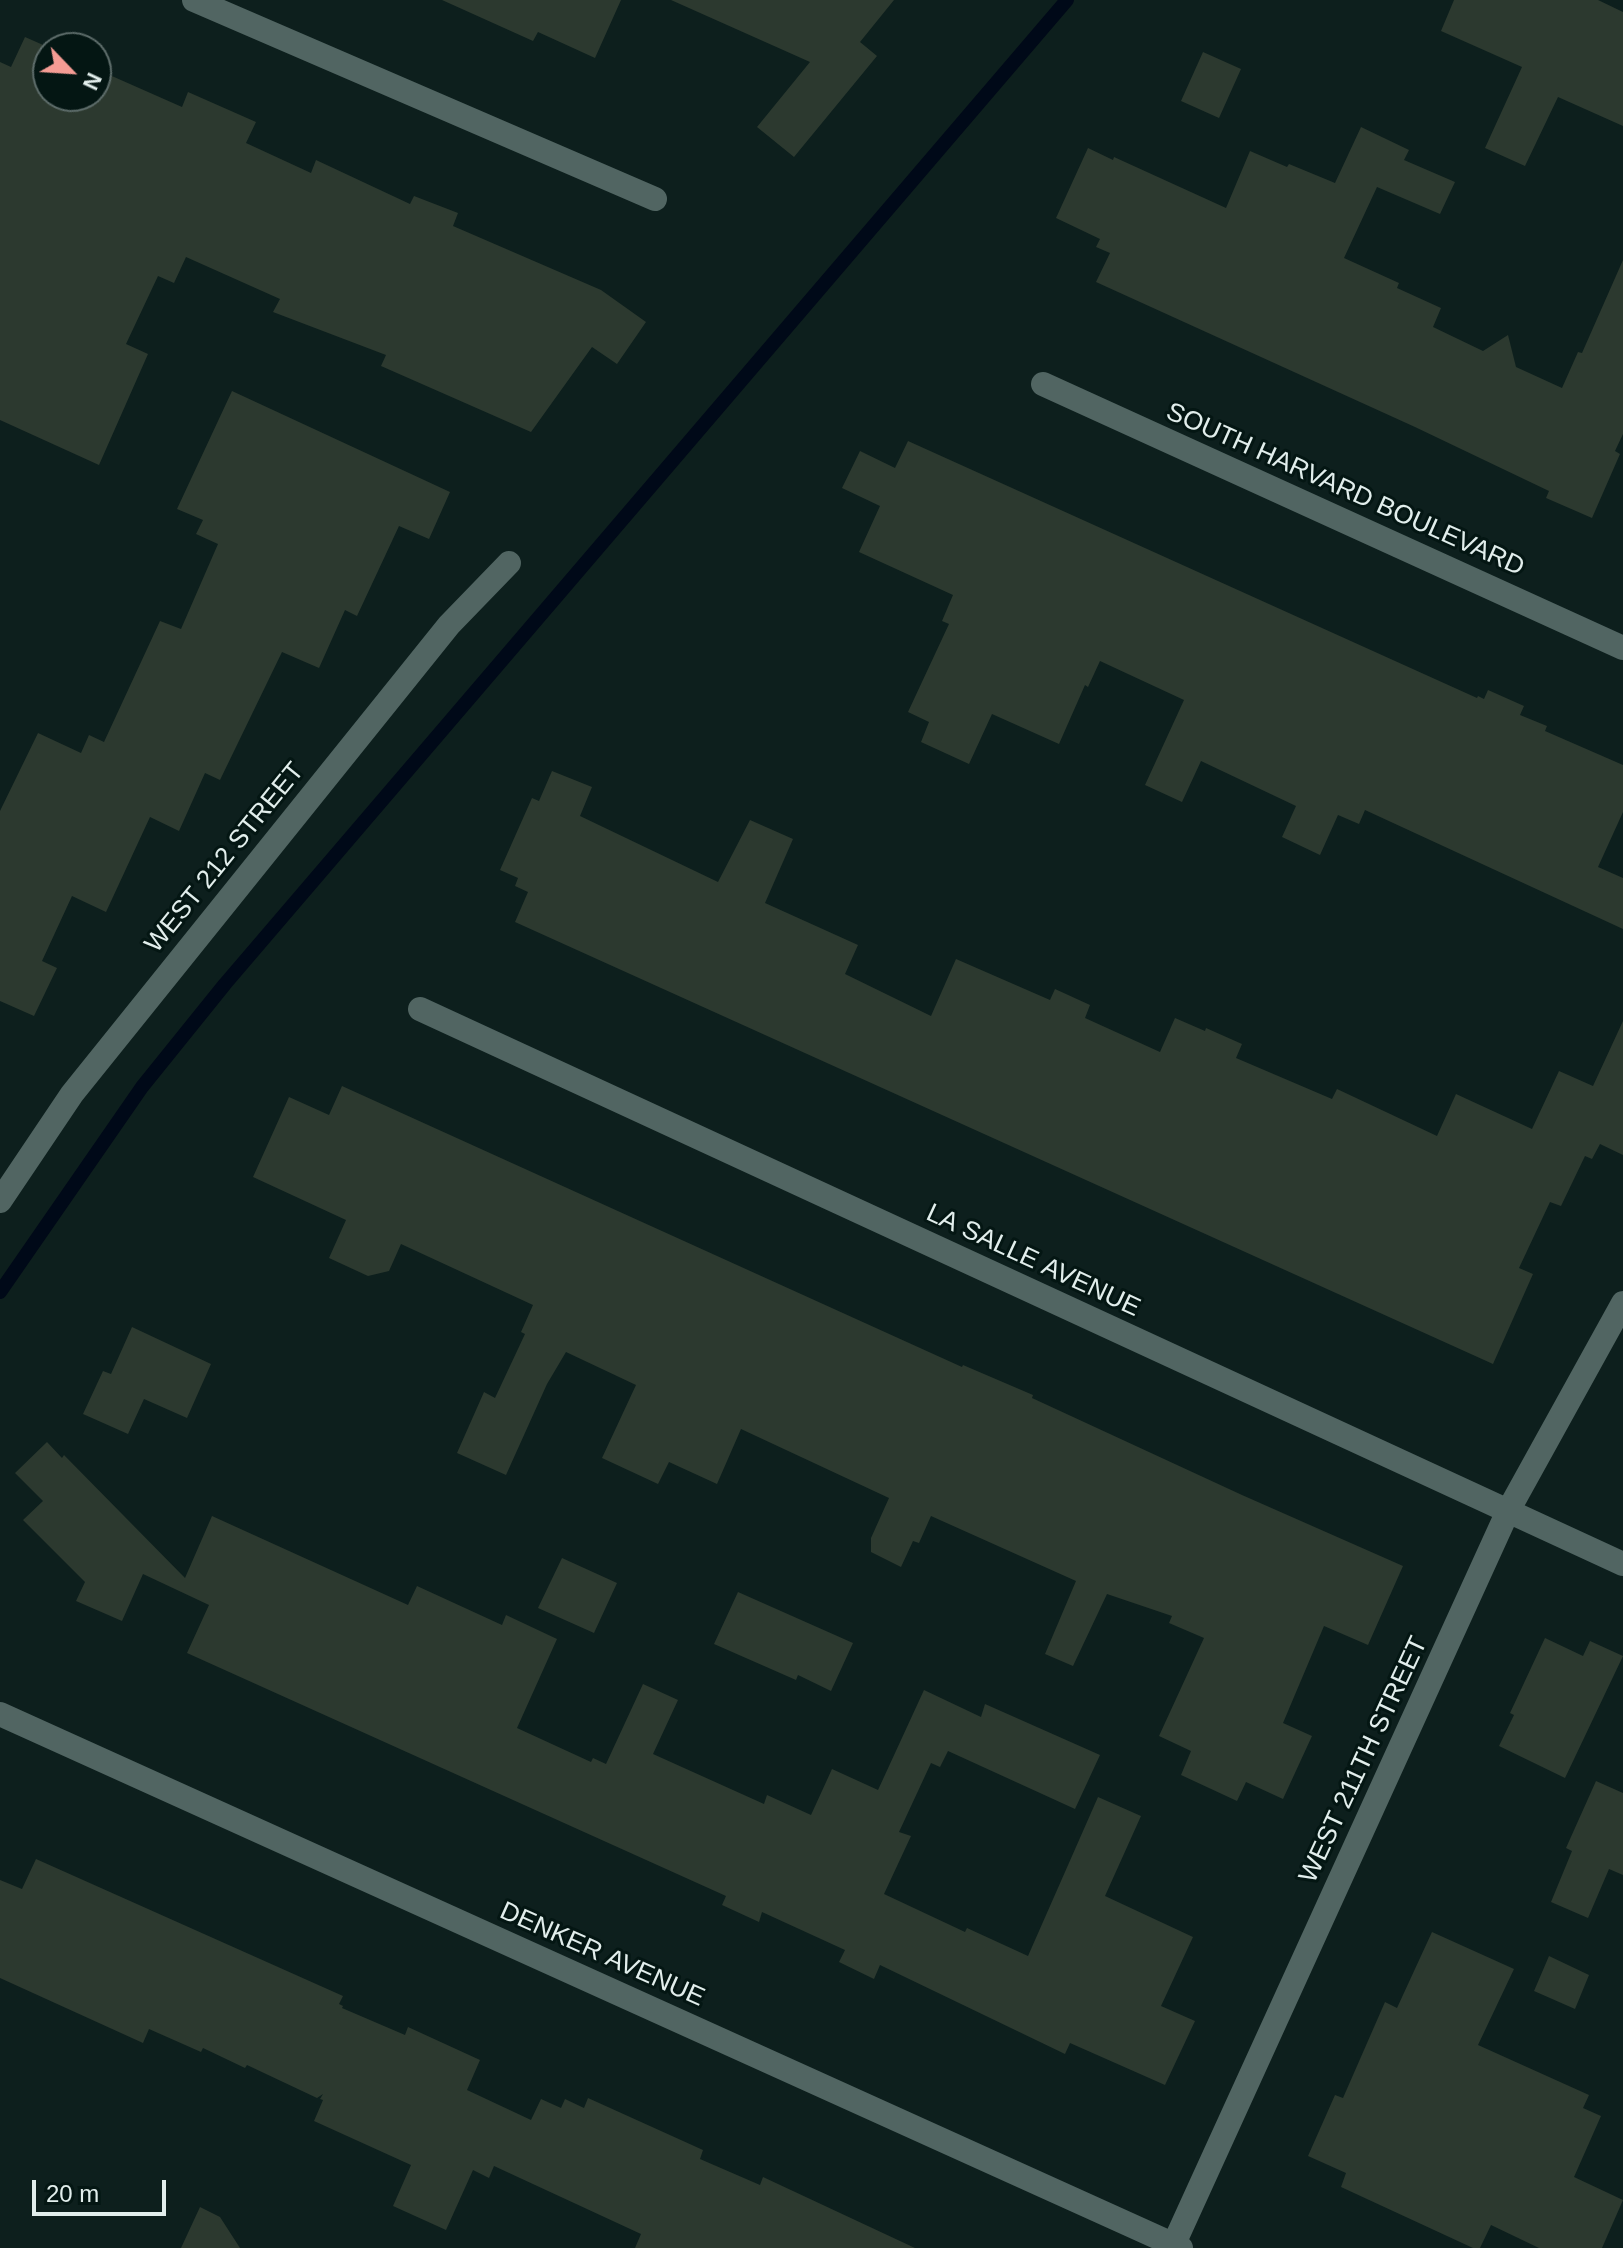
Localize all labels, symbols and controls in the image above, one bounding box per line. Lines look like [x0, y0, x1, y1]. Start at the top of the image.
north arrow [32, 32, 112, 112]
text: N [78, 69, 107, 94]
street label: SOUTH HARVARD BOULEVARD [1161, 397, 1529, 583]
street label: WEST 212 STREET [139, 757, 311, 959]
street label: LA SALLE AVENUE [921, 1198, 1145, 1324]
street label: WEST 211TH STREET [1293, 1632, 1435, 1888]
street label: DENKER AVENUE [495, 1896, 709, 2014]
scale bar [36, 2164, 170, 2214]
text: 20 m [46, 2180, 99, 2207]

